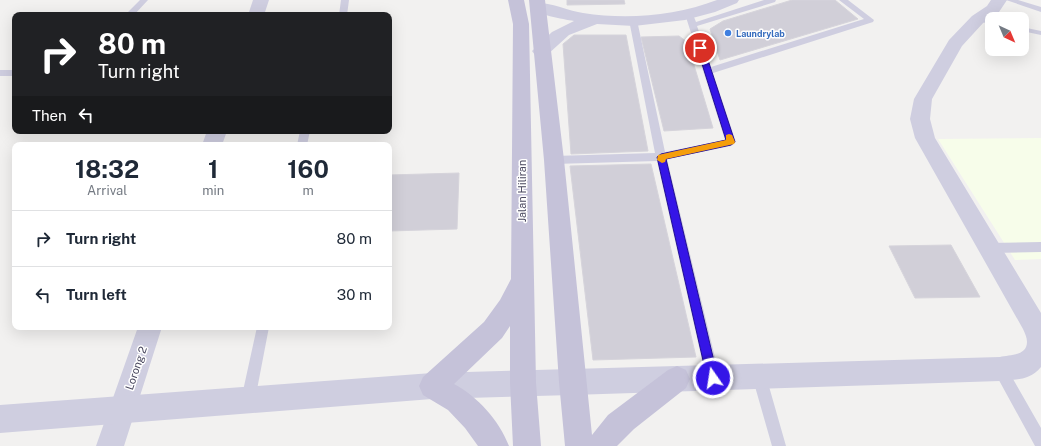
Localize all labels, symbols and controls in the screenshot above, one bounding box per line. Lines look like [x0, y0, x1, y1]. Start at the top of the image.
north arrow [985, 12, 1029, 56]
map controls [985, 12, 1029, 56]
text: 80 m [98, 27, 166, 60]
icon: right [32, 28, 84, 80]
marker: Laundrylab [723, 28, 733, 38]
place label: Laundrylab [736, 28, 785, 39]
pin [683, 31, 717, 65]
icon: arrive [689, 37, 711, 59]
text: Turn right [98, 61, 180, 82]
icon: left [75, 104, 97, 126]
text: Then [32, 107, 67, 124]
text: 18:32 [75, 155, 139, 183]
text: 1 [208, 155, 218, 183]
text: 160 [287, 155, 329, 183]
street label: Jalan Hiliran [516, 160, 528, 222]
text: Arrival [87, 183, 127, 198]
text: min [202, 183, 224, 198]
text: m [302, 183, 314, 198]
icon: right [32, 228, 54, 250]
text: Turn right [66, 230, 136, 247]
text: 80 m [337, 230, 372, 247]
icon: left [32, 284, 54, 306]
text: Turn left [66, 286, 127, 303]
text: 30 m [337, 286, 372, 303]
street label: Lorong 2 [123, 344, 149, 391]
position arrow [692, 357, 734, 399]

